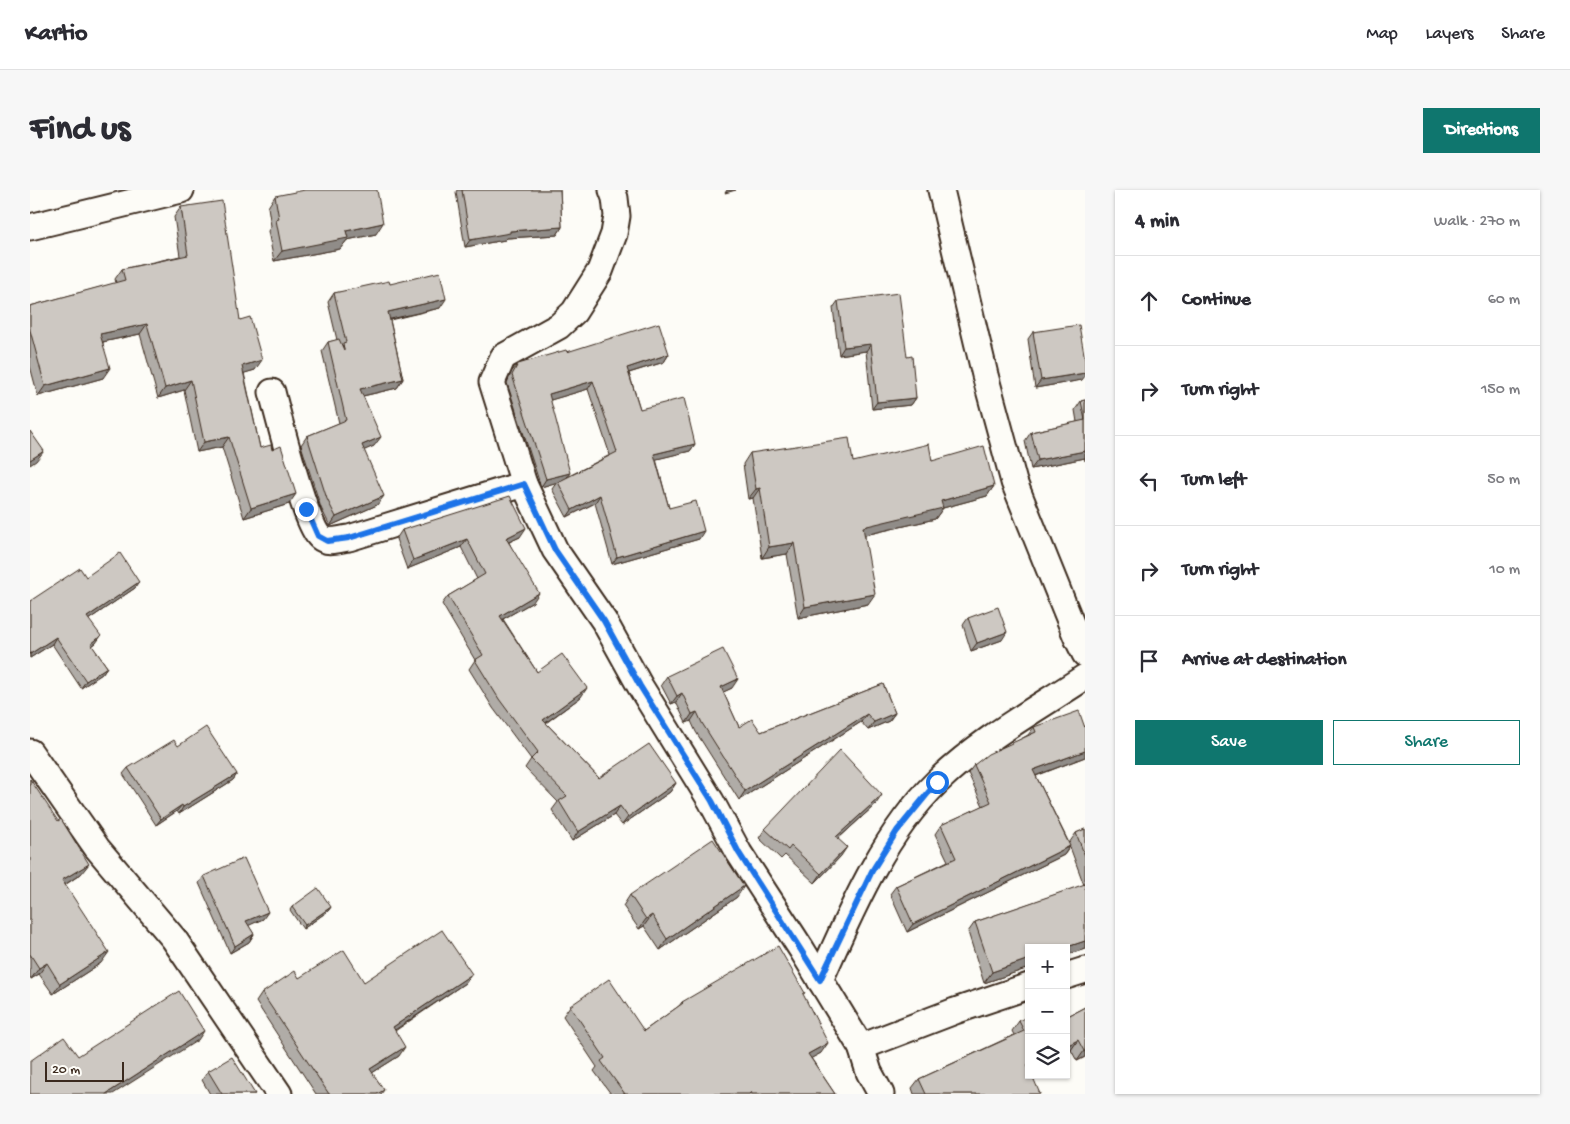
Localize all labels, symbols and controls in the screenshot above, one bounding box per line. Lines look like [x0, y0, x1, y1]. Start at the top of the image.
text: Kartio [25, 20, 88, 49]
text: Map [1366, 24, 1398, 45]
text: Layers [1426, 24, 1473, 45]
text: Share [1501, 24, 1545, 45]
button: Directions [1423, 108, 1540, 153]
text: Find us [30, 110, 130, 151]
text: 4 min [1135, 210, 1179, 235]
text: Walk · 270 m [1434, 213, 1520, 232]
icon: ahead [1135, 287, 1163, 315]
text: Continue [1182, 289, 1251, 312]
text: 60 m [1488, 291, 1520, 310]
icon: right [1135, 377, 1163, 405]
text: Turn right [1182, 379, 1258, 402]
text: 150 m [1481, 381, 1520, 400]
icon: left [1135, 467, 1163, 495]
text: Turn left [1182, 469, 1246, 492]
text: 50 m [1487, 471, 1520, 490]
route end [295, 498, 318, 521]
icon: right [1135, 557, 1163, 585]
text: Turn right [1182, 559, 1258, 582]
text: 10 m [1489, 561, 1520, 580]
icon: arrive [1135, 647, 1163, 675]
text: Arrive at destination [1182, 649, 1346, 672]
button: Save [1135, 720, 1323, 765]
button: Share [1333, 720, 1520, 765]
route start [926, 771, 949, 794]
map controls [1025, 944, 1070, 1079]
button: + [1025, 944, 1070, 989]
button: − [1025, 989, 1070, 1034]
button: layers [1025, 1034, 1070, 1079]
scale bar [45, 1059, 124, 1082]
text: 20 m [52, 1062, 80, 1079]

